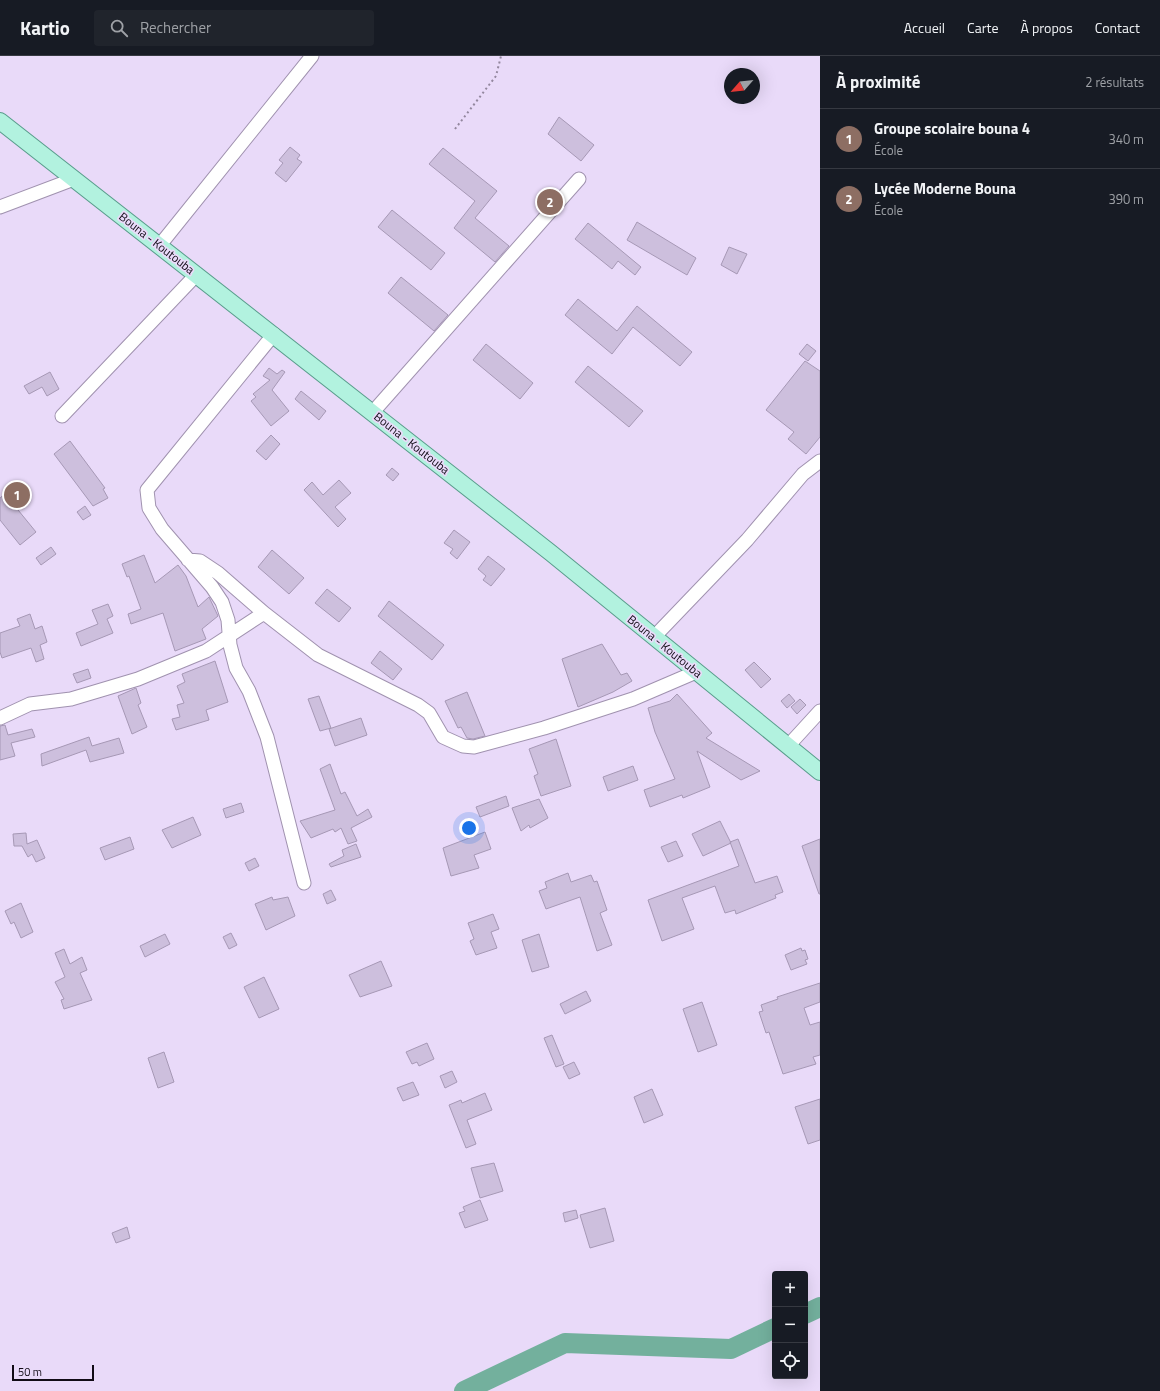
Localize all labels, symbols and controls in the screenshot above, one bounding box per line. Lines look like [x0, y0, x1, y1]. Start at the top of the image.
search box [94, 10, 374, 46]
text: Kartio [20, 13, 70, 42]
text: Rechercher [140, 16, 211, 39]
icon: search [108, 17, 130, 39]
text: Accueil [904, 17, 945, 38]
text: Carte [967, 17, 999, 38]
text: À propos [1021, 17, 1073, 38]
text: Contact [1095, 17, 1140, 38]
north arrow [724, 68, 760, 104]
text: À proximité [836, 69, 920, 95]
text: 2 résultats [1085, 72, 1144, 92]
text: Groupe scolaire bouna 4 [874, 117, 1030, 140]
text: 1 [845, 129, 853, 149]
text: 340 m [1108, 129, 1144, 149]
text: École [874, 140, 903, 160]
text: Lycée Moderne Bouna [874, 177, 1016, 200]
pin: 2 [537, 187, 563, 217]
text: 2 [845, 189, 853, 209]
text: 390 m [1108, 189, 1144, 209]
text: École [874, 200, 903, 220]
street label: Bouna - Koutouba [115, 207, 199, 279]
street label: Bouna - Koutouba [370, 407, 454, 479]
pin: 1 [4, 480, 30, 510]
street label: Bouna - Koutouba [623, 610, 707, 682]
your location [459, 818, 479, 838]
map controls [772, 1271, 808, 1379]
button: + [772, 1271, 808, 1307]
button: − [772, 1307, 808, 1343]
button: locate [772, 1343, 808, 1379]
scale bar [12, 1363, 94, 1382]
text: 50 m [18, 1364, 42, 1380]

